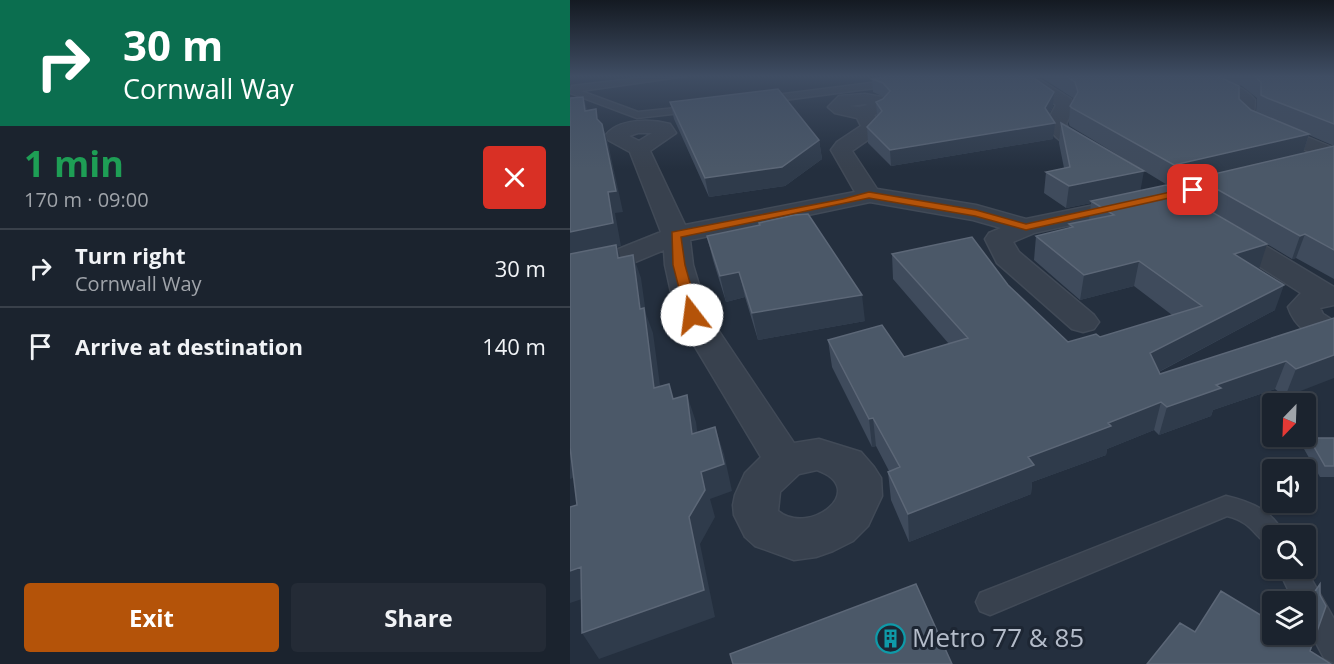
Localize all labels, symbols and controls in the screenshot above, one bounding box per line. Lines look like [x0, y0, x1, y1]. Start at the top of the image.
text: 30 m [123, 16, 223, 73]
icon: right [24, 24, 102, 102]
text: Cornwall Way [123, 70, 294, 107]
text: 1 min [24, 139, 124, 188]
button: close [483, 146, 546, 209]
pin [1167, 164, 1218, 215]
icon: arrive [1176, 173, 1209, 206]
text: 170 m · 09:00 [24, 186, 149, 213]
text: Turn right [75, 240, 186, 270]
icon: right [24, 252, 57, 285]
text: 30 m [495, 253, 546, 283]
text: Cornwall Way [75, 270, 202, 297]
position arrow [660, 283, 724, 347]
icon: arrive [24, 330, 57, 363]
text: Arrive at destination [75, 331, 303, 361]
text: 140 m [482, 331, 546, 361]
north arrow [1262, 393, 1316, 447]
map controls [1262, 393, 1316, 645]
button: sound [1262, 459, 1316, 513]
button: search [1262, 525, 1316, 579]
button: Exit [24, 583, 279, 652]
button: Share [291, 583, 546, 652]
button: layers [1262, 591, 1316, 645]
place label: Metro 77 & 85 [912, 619, 1084, 655]
building icon: Metro 77 & 85 [875, 622, 907, 654]

